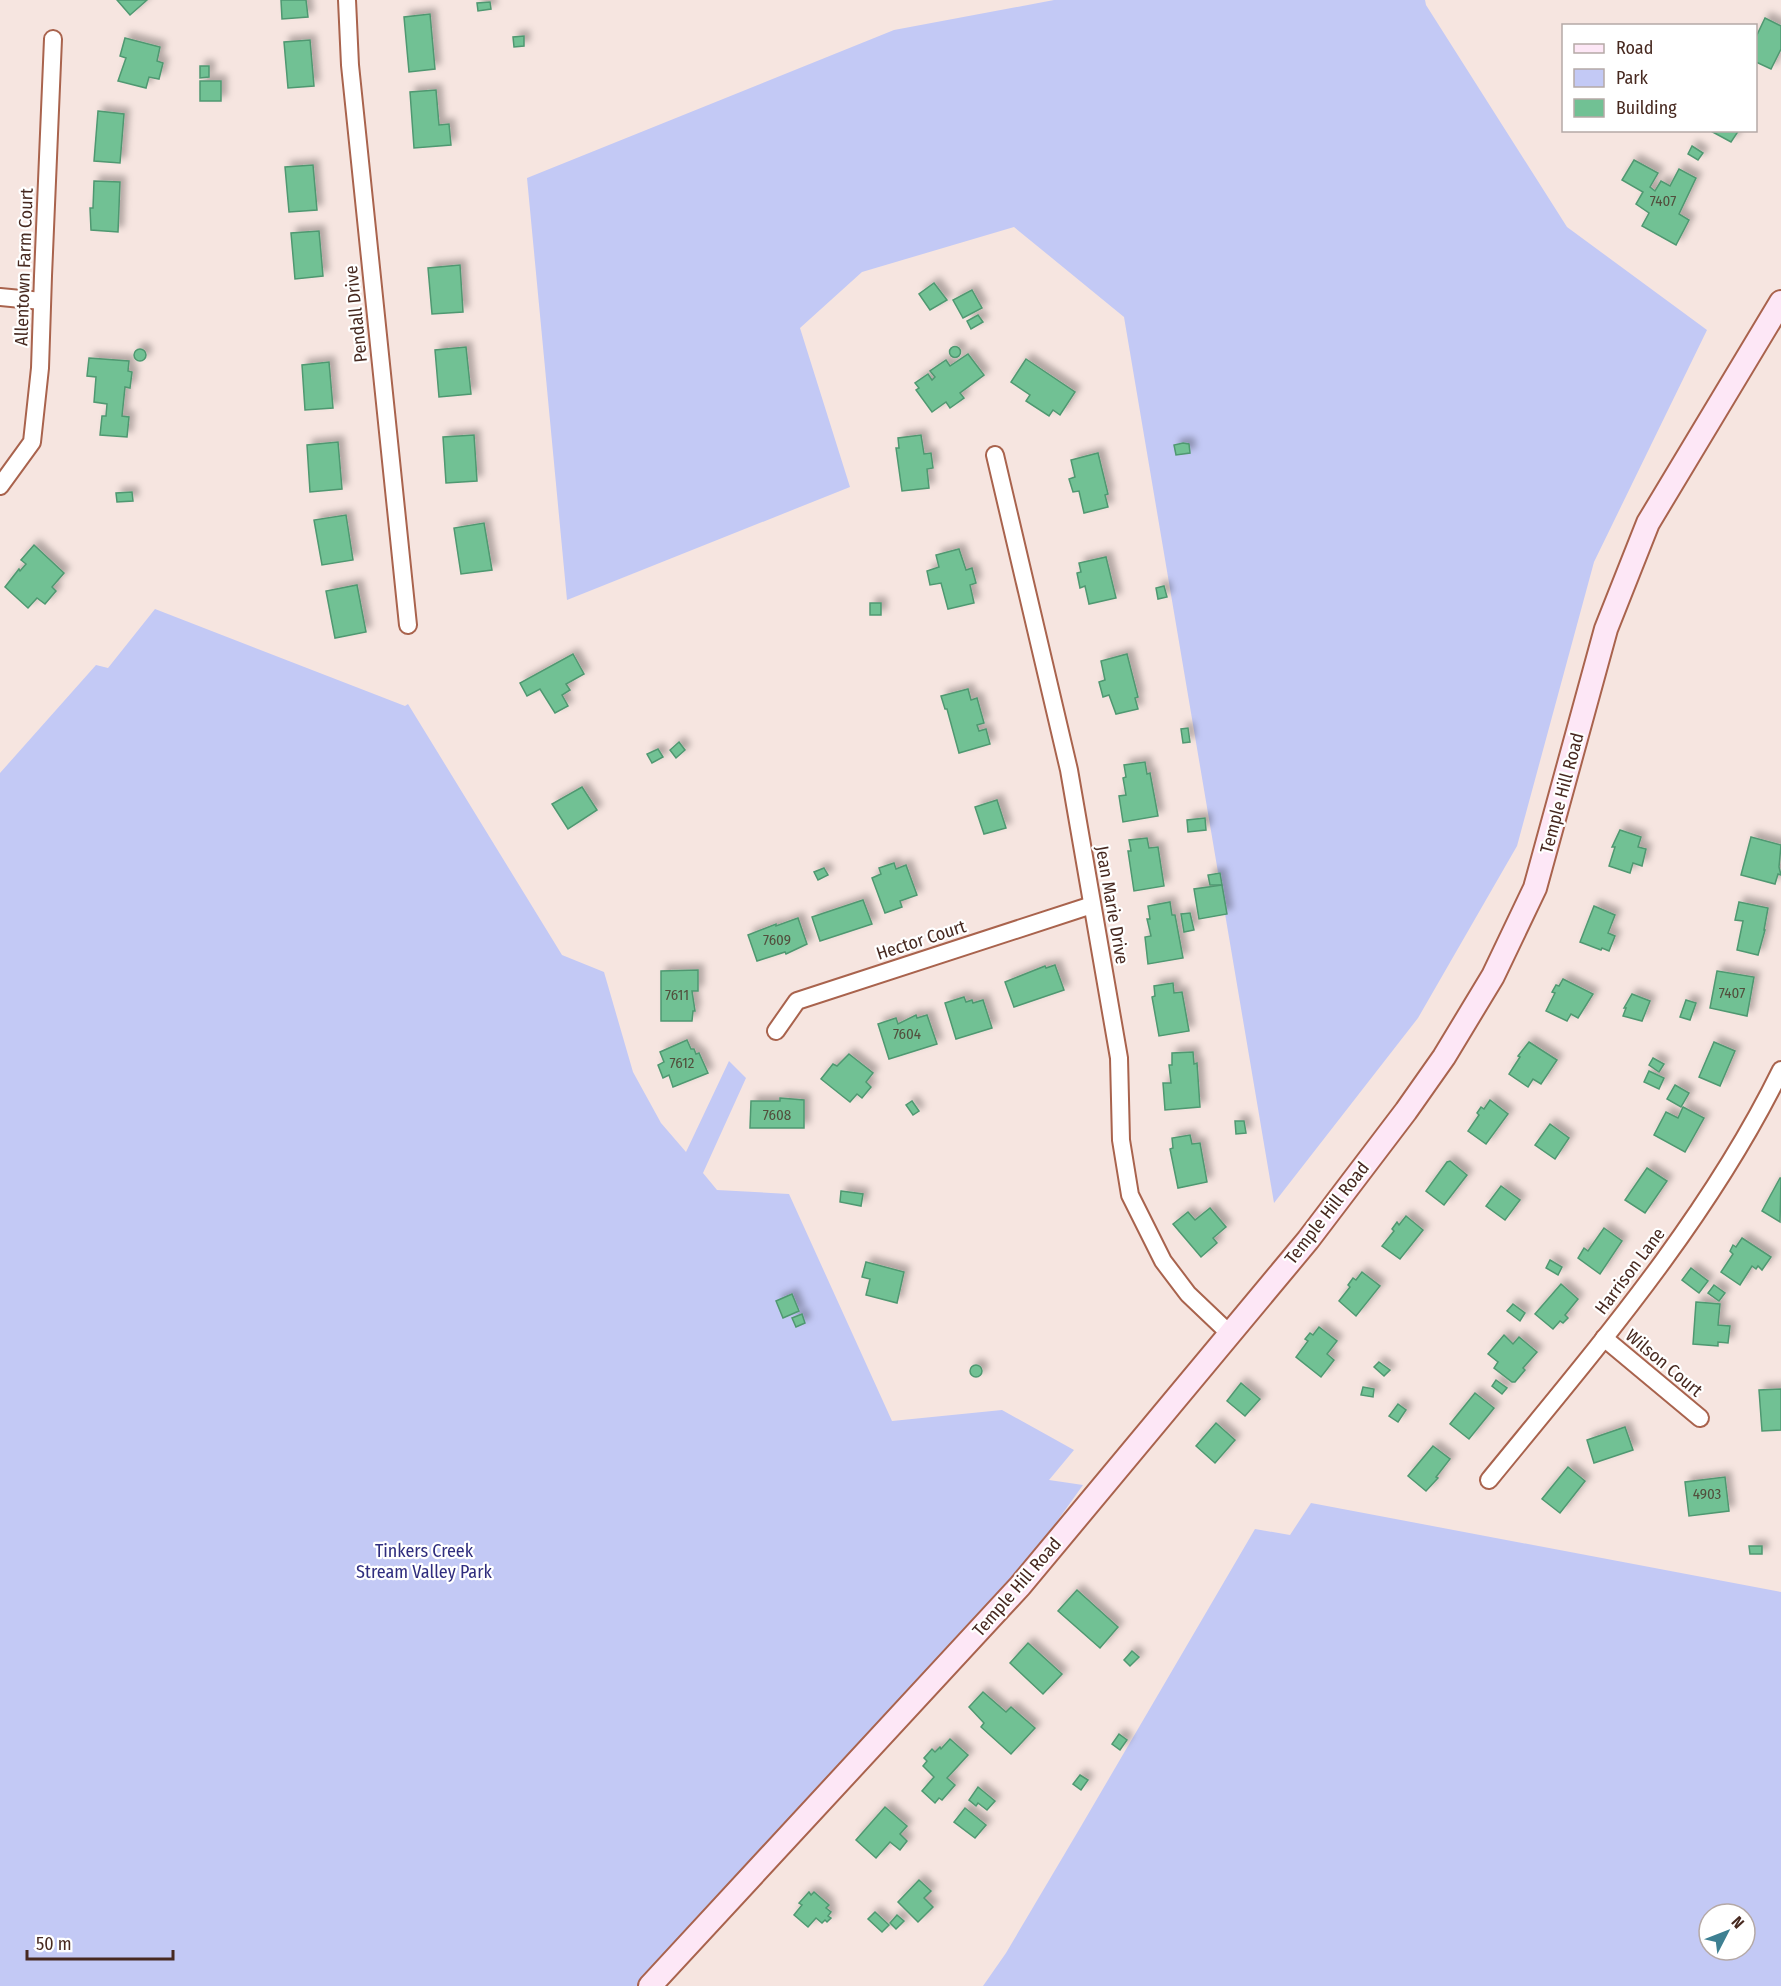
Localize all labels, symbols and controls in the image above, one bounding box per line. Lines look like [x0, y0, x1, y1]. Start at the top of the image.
legend [1562, 24, 1757, 132]
text: Road [1616, 37, 1653, 59]
text: Park [1616, 67, 1649, 89]
text: Building [1616, 97, 1677, 119]
street label: Allentown Farm Court [10, 188, 38, 346]
house number: 7407 [1650, 192, 1676, 210]
street label: Pendall Drive [340, 264, 372, 364]
street label: Temple Hill Road [1535, 730, 1589, 856]
street label: Jean Marie Drive [1091, 844, 1133, 966]
street label: Hector Court [873, 915, 969, 965]
house number: 7609 [763, 931, 791, 949]
house number: 7407 [1719, 984, 1745, 1002]
house number: 7611 [665, 986, 689, 1004]
house number: 7604 [893, 1025, 921, 1043]
house number: 7612 [670, 1054, 695, 1072]
house number: 7608 [763, 1106, 791, 1124]
street label: Temple Hill Road [1280, 1157, 1374, 1269]
street label: Harrison Lane [1590, 1223, 1670, 1319]
street label: Wilson Court [1621, 1325, 1707, 1402]
house number: 4903 [1693, 1485, 1722, 1503]
street label: Temple Hill Road [968, 1533, 1066, 1641]
park label: Tinkers Creek Stream Valley Park [356, 1540, 492, 1583]
north arrow [1697, 1902, 1757, 1962]
text: N [1728, 1912, 1748, 1932]
scale bar [27, 1923, 172, 1961]
text: 50 m [36, 1933, 72, 1955]

